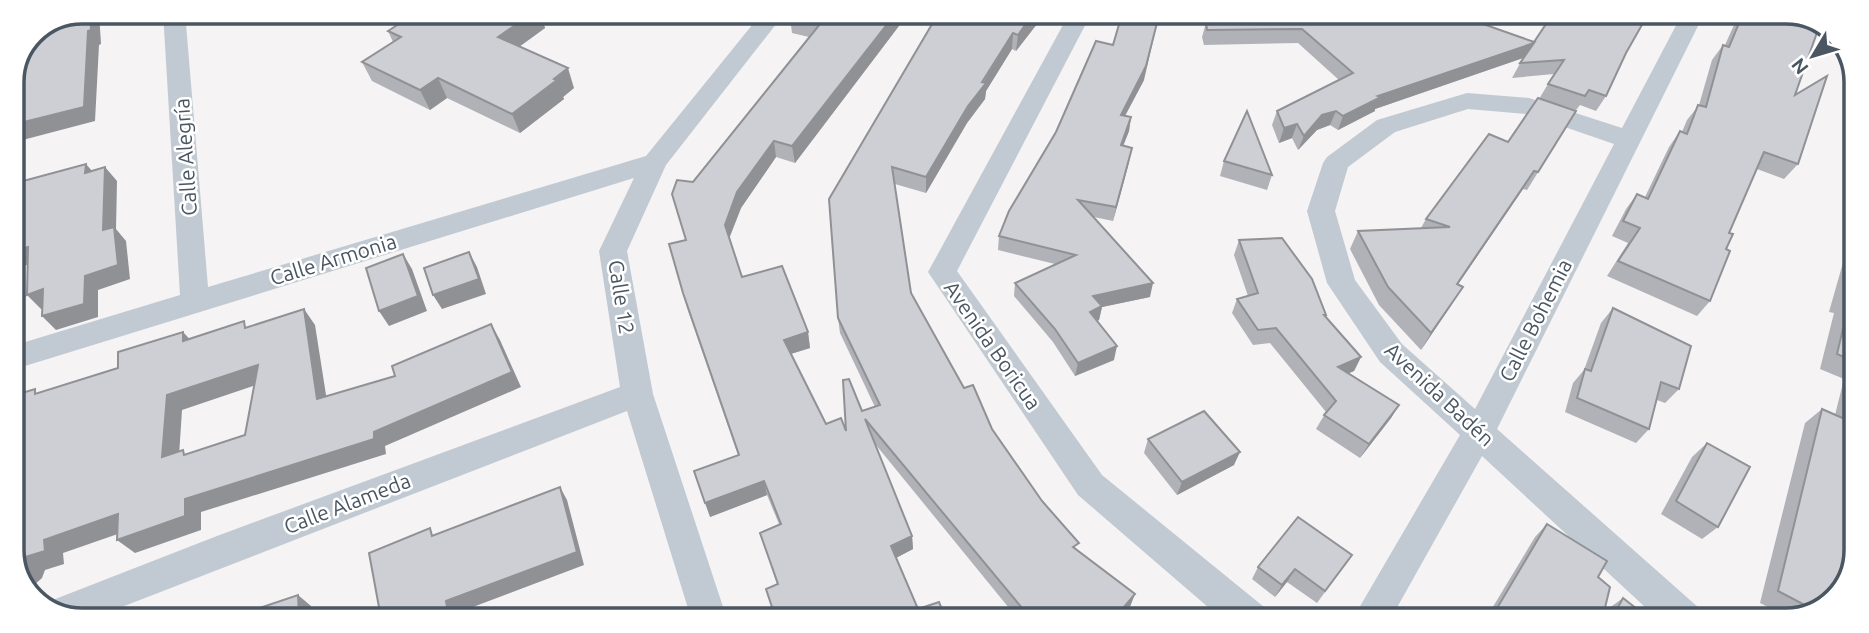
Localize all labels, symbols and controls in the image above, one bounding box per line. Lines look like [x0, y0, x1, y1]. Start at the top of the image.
north arrow [1778, 21, 1848, 91]
text: N [1787, 54, 1813, 79]
street label: Calle Alegría [169, 97, 201, 217]
street label: Calle Armonia [267, 228, 399, 290]
street label: Calle Bohemia [1494, 255, 1576, 385]
street label: Calle 12 [604, 258, 640, 336]
street label: Avenida Boricua [940, 276, 1046, 414]
street label: Avenida Badén [1381, 337, 1499, 451]
street label: Calle Alameda [280, 468, 414, 538]

